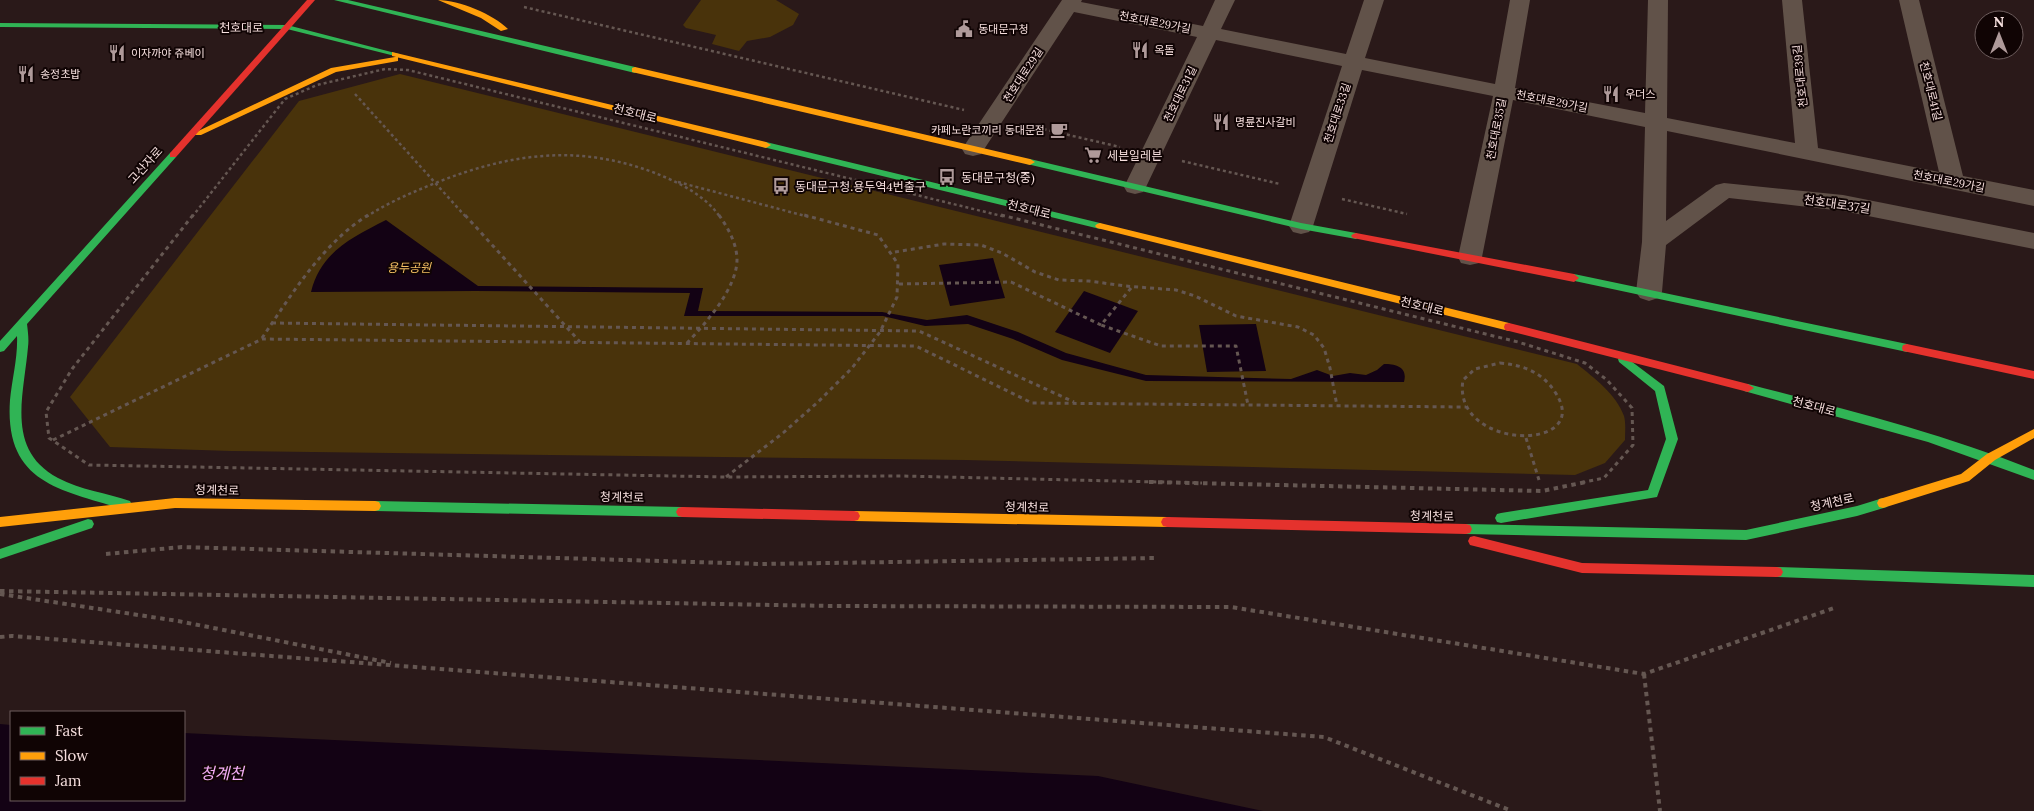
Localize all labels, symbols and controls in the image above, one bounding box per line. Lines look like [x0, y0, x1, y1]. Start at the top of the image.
street label: 천호대로29가길 [1118, 8, 1192, 36]
north arrow [1974, 10, 2024, 60]
text: N [1994, 13, 2005, 31]
public building icon: 동대문구청 [954, 19, 974, 39]
street label: 천호대로 [219, 20, 263, 35]
place label: 동대문구청 [978, 22, 1029, 36]
restaurant icon: 옥돌 [1130, 40, 1150, 60]
restaurant icon: 이자까야 쥬베이 [107, 43, 127, 63]
place label: 옥돌 [1154, 43, 1174, 57]
street label: 천호대로39길 [1790, 44, 1810, 108]
street label: 천호대로29길 [1000, 45, 1046, 105]
place label: 이자까야 쥬베이 [131, 46, 205, 60]
street label: 천호대로41길 [1917, 60, 1945, 122]
restaurant icon: 송정초밥 [16, 64, 36, 84]
street label: 천호대로31길 [1160, 64, 1200, 124]
place label: 송정초밥 [40, 67, 80, 81]
street label: 천호대로33길 [1321, 81, 1353, 145]
restaurant icon: 우더스 [1601, 84, 1621, 104]
street label: 천호대로29가길 [1515, 87, 1589, 115]
place label: 우더스 [1625, 87, 1655, 101]
street label: 천호대로35길 [1483, 97, 1509, 161]
street label: 천호대로 [612, 100, 658, 126]
restaurant icon: 명륜진사갈비 [1211, 112, 1231, 132]
place label: 명륜진사갈비 [1235, 115, 1296, 129]
cafe icon: 카페노란코끼리 동대문점 [1049, 120, 1069, 140]
place label: 카페노란코끼리 동대문점 [931, 123, 1045, 137]
street label: 고산자로 [125, 144, 165, 186]
supermarket icon: 세븐일레븐 [1083, 145, 1103, 165]
place label: 세븐일레븐 [1107, 148, 1162, 163]
bus stop icon: 동대문구청(중) [937, 167, 957, 187]
street label: 천호대로29가길 [1912, 167, 1986, 195]
place label: 동대문구청(중) [961, 170, 1035, 186]
bus stop icon: 동대문구청.용두역4번출구 [771, 176, 791, 196]
place label: 동대문구청.용두역4번출구 [795, 179, 926, 194]
street label: 천호대로37길 [1803, 192, 1871, 216]
street label: 천호대로 [1006, 196, 1052, 222]
park label: 용두공원 [387, 260, 432, 275]
street label: 천호대로 [1399, 293, 1445, 319]
street label: 천호대로 [1791, 393, 1837, 419]
street label: 청계천로 [195, 482, 239, 498]
street label: 청계천로 [600, 489, 644, 505]
street label: 청계천로 [1809, 490, 1855, 514]
street label: 청계천로 [1005, 499, 1049, 515]
street label: 청계천로 [1410, 508, 1454, 524]
legend [10, 711, 185, 801]
text: Fast [55, 721, 83, 740]
text: Slow [55, 746, 88, 765]
water label: 청계천 [200, 763, 246, 783]
text: Jam [54, 771, 82, 790]

